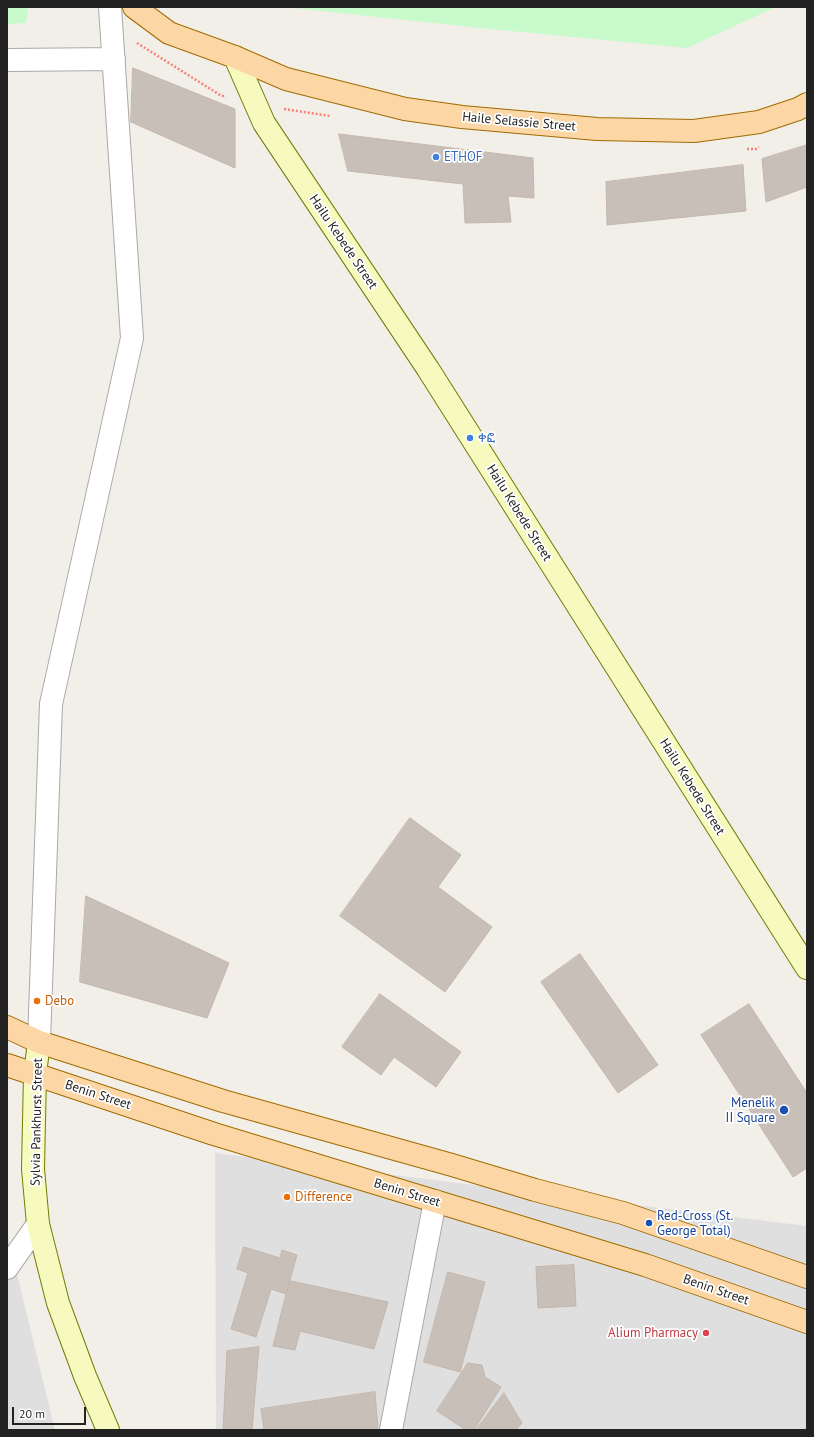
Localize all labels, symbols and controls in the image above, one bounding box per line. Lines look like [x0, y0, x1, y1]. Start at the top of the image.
street label: Haile Selassie Street [462, 109, 576, 135]
place label: ETHOF [444, 149, 483, 165]
marker: ETHOF [431, 152, 441, 162]
street label: Hailu Kebede Street [306, 192, 380, 292]
place label: ቀፎ [478, 430, 495, 446]
marker: ቀፎ [465, 433, 475, 443]
street label: Hailu Kebede Street [483, 462, 555, 564]
street label: Hailu Kebede Street [656, 736, 728, 838]
place label: Debo [45, 993, 74, 1009]
marker: Debo [32, 996, 42, 1006]
street label: Sylvia Pankhurst Street [28, 1058, 46, 1186]
street label: Benin Street [63, 1077, 133, 1113]
place label: Menelik II Square [726, 1095, 775, 1126]
marker: Menelik II Square [778, 1104, 790, 1116]
street label: Benin Street [372, 1176, 442, 1210]
place label: Difference [295, 1189, 352, 1205]
marker: Difference [282, 1192, 292, 1202]
place label: Red-Cross (St. George Total) [657, 1208, 733, 1239]
marker: Red-Cross (St. George Total) [644, 1218, 654, 1228]
street label: Benin Street [681, 1271, 751, 1309]
place label: Alium Pharmacy [608, 1325, 698, 1341]
marker: Alium Pharmacy [701, 1328, 711, 1338]
scale bar [14, 1399, 88, 1425]
text: 20 m [19, 1406, 45, 1421]

